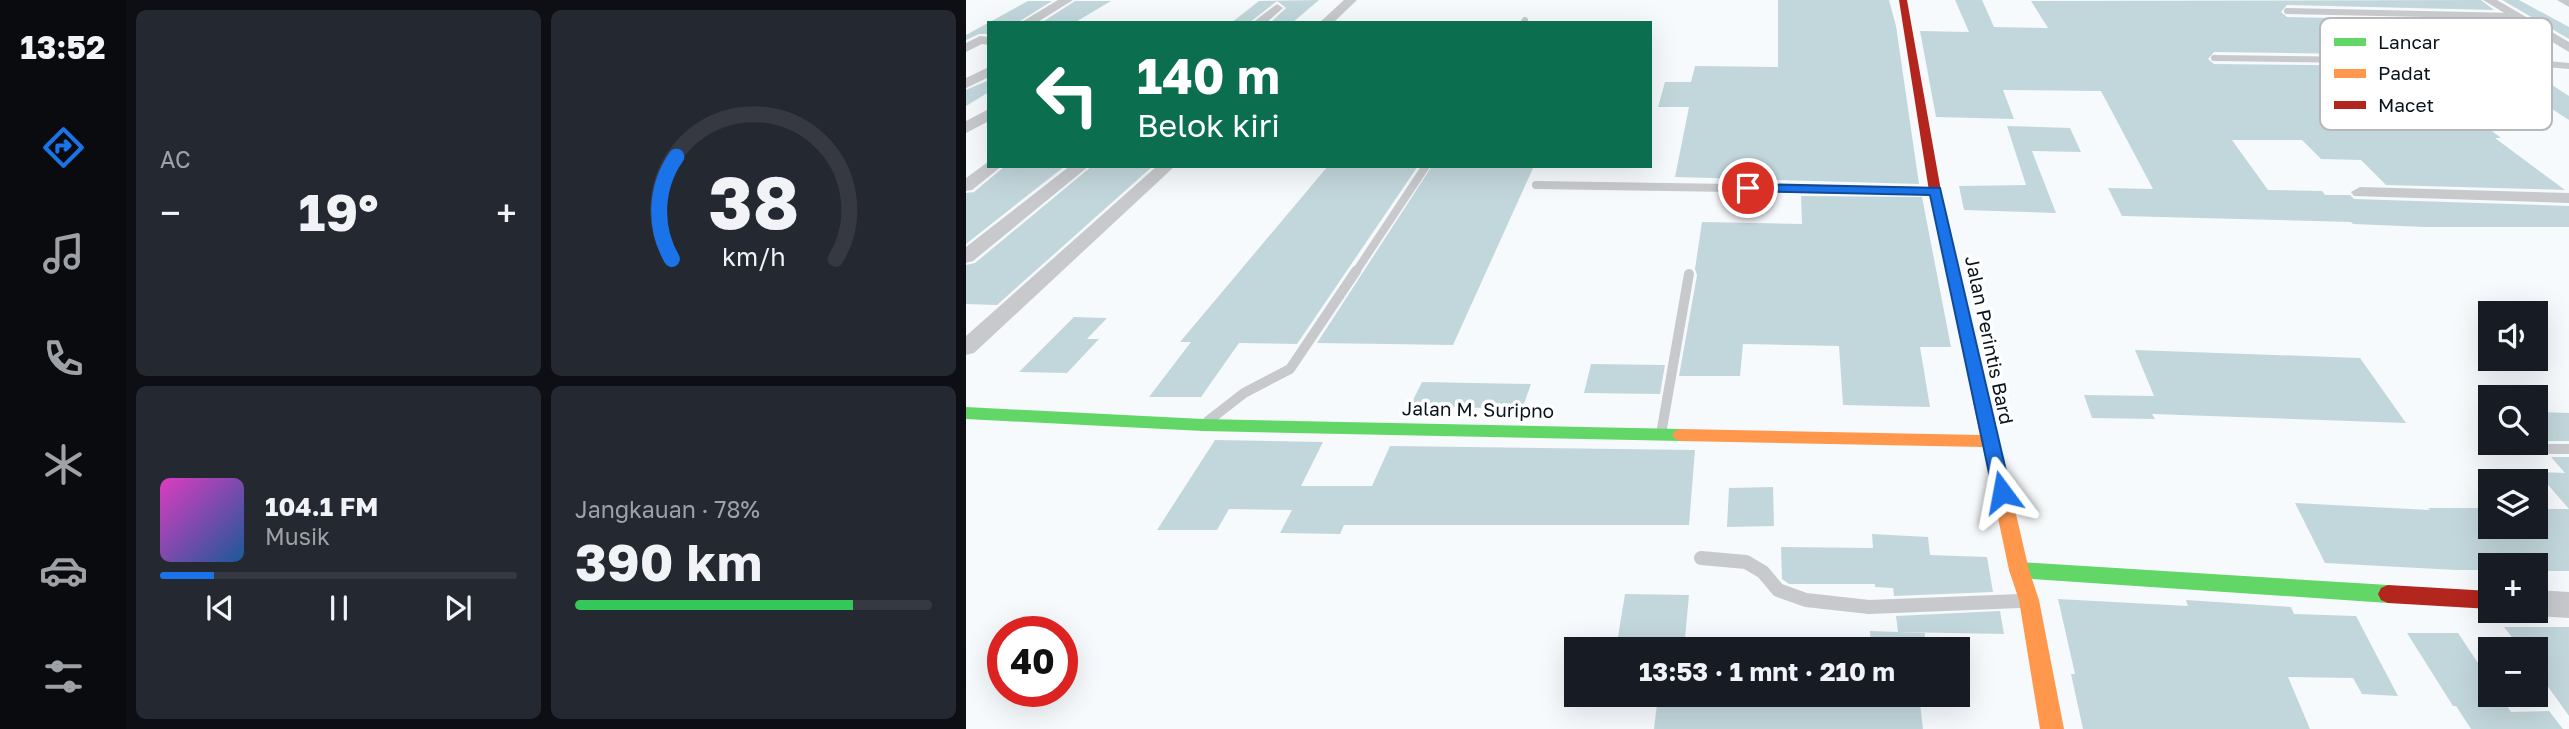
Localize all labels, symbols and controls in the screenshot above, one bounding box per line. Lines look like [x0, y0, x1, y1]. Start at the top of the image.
legend [2320, 18, 2552, 130]
text: 13:52 [20, 28, 106, 66]
text: Lancar [2378, 30, 2441, 53]
text: 140 m [1137, 46, 1280, 105]
icon: left [1022, 49, 1113, 140]
text: Padat [2378, 61, 2431, 84]
text: Macet [2378, 93, 2434, 116]
text: Belok kiri [1137, 106, 1280, 144]
icon: directions [39, 123, 88, 172]
text: AC [160, 145, 191, 173]
text: 38 [708, 158, 799, 245]
pin [1718, 158, 1778, 218]
icon: arrive [1729, 169, 1767, 207]
text: 19° [298, 180, 379, 242]
text: − [160, 190, 181, 235]
text: + [496, 190, 517, 235]
icon: music [39, 229, 88, 278]
text: km/h [722, 241, 785, 272]
street label: Jalan Perintis Bard [1961, 254, 2019, 426]
map controls [2478, 301, 2548, 707]
button: sound [2478, 301, 2548, 371]
icon: phone [39, 334, 88, 383]
button: search [2478, 385, 2548, 455]
street label: Jalan M. Suripno [1402, 396, 1554, 422]
icon: climate [39, 440, 88, 489]
position arrow [1965, 455, 2039, 529]
button: layers [2478, 469, 2548, 539]
text: 104.1 FM [265, 491, 378, 522]
text: Jangkauan · 78% [575, 495, 760, 523]
text: Musik [265, 522, 330, 550]
text: 390 km [575, 530, 762, 592]
icon: car [39, 546, 88, 595]
button: + [2478, 553, 2548, 623]
icon: previous [201, 589, 239, 627]
icon: pause [320, 589, 358, 627]
icon: next [439, 589, 477, 627]
speed limit sign: 40 [987, 616, 1078, 707]
button: − [2478, 637, 2548, 707]
icon: filters [39, 652, 88, 701]
text: 13:53 · 1 mnt · 210 m [1639, 656, 1895, 687]

